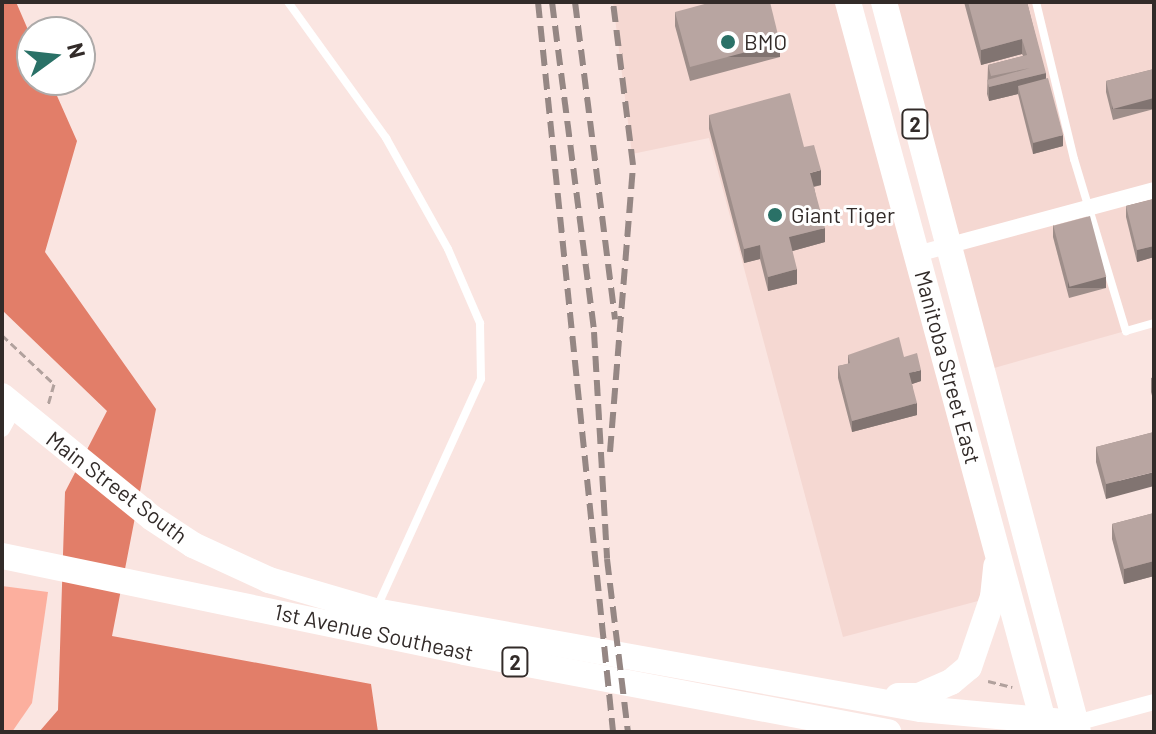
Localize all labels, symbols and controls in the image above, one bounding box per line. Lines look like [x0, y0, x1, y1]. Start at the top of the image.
north arrow [16, 16, 96, 96]
place label: BMO [744, 29, 787, 55]
marker: BMO [719, 33, 737, 51]
text: N [63, 40, 92, 61]
road number: 2 [901, 108, 929, 140]
place label: Giant Tiger [791, 202, 895, 228]
marker: Giant Tiger [766, 206, 784, 224]
street label: Manitoba Street East [909, 267, 987, 467]
street label: Main Street South [41, 425, 193, 549]
street label: 1st Avenue Southeast [272, 598, 476, 666]
road number: 2 [501, 646, 529, 678]

